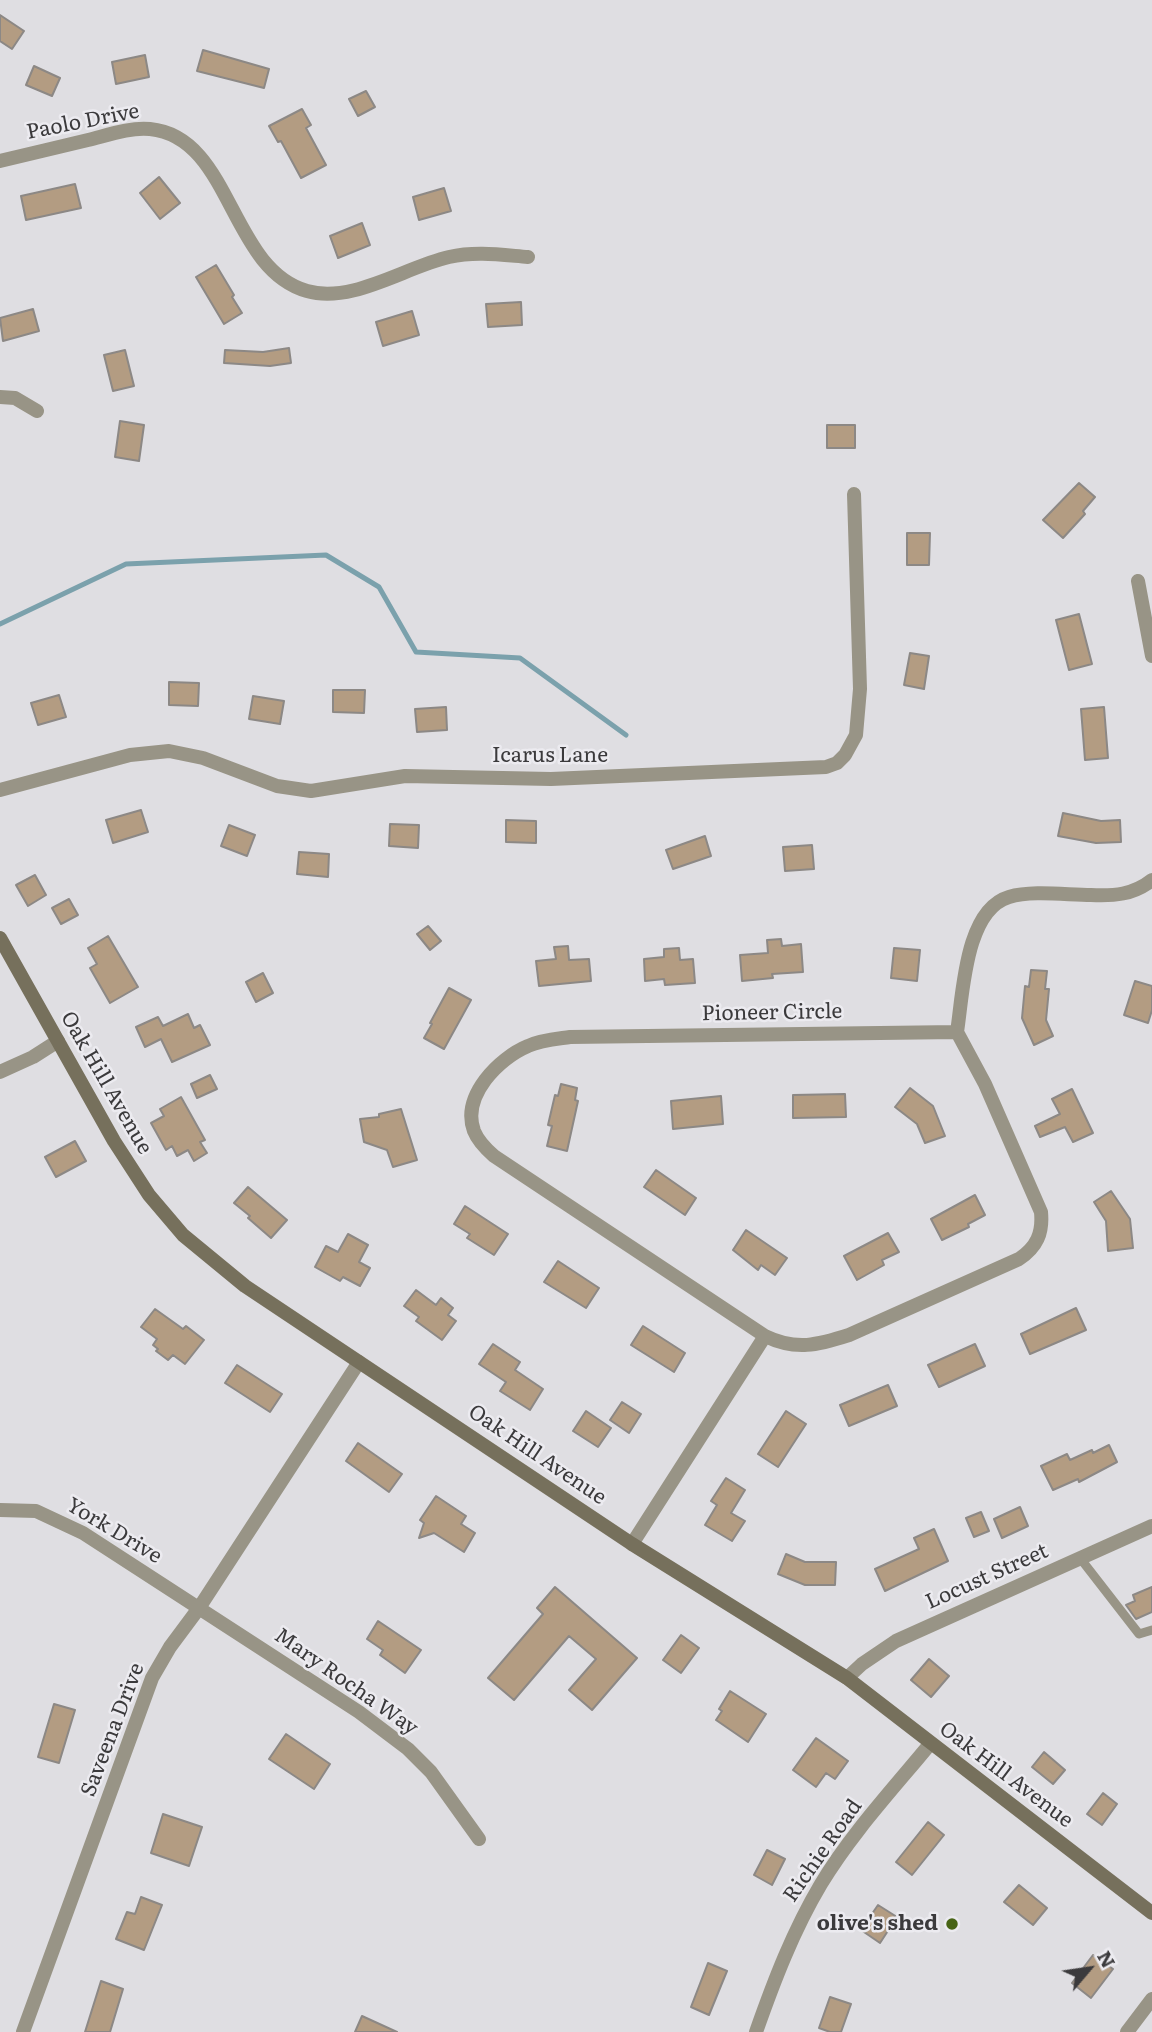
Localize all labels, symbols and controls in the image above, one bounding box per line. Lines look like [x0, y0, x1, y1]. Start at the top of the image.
street label: Paolo Drive [24, 99, 142, 145]
street label: Icarus Lane [492, 743, 608, 769]
street label: Pioneer Circle [701, 999, 843, 1027]
street label: Oak Hill Avenue [55, 1007, 157, 1159]
street label: Oak Hill Avenue [463, 1400, 611, 1510]
street label: York Drive [62, 1493, 166, 1569]
street label: Locust Street [922, 1539, 1052, 1615]
street label: Mary Rocha Way [269, 1623, 423, 1741]
street label: Saveena Drive [76, 1660, 150, 1800]
street label: Oak Hill Avenue [934, 1717, 1078, 1833]
street label: Richie Road [778, 1795, 868, 1907]
place label: olive's shed [817, 1911, 938, 1937]
marker: olive's shed [944, 1916, 960, 1932]
north arrow [1054, 1934, 1124, 2004]
text: N [1091, 1945, 1123, 1973]

